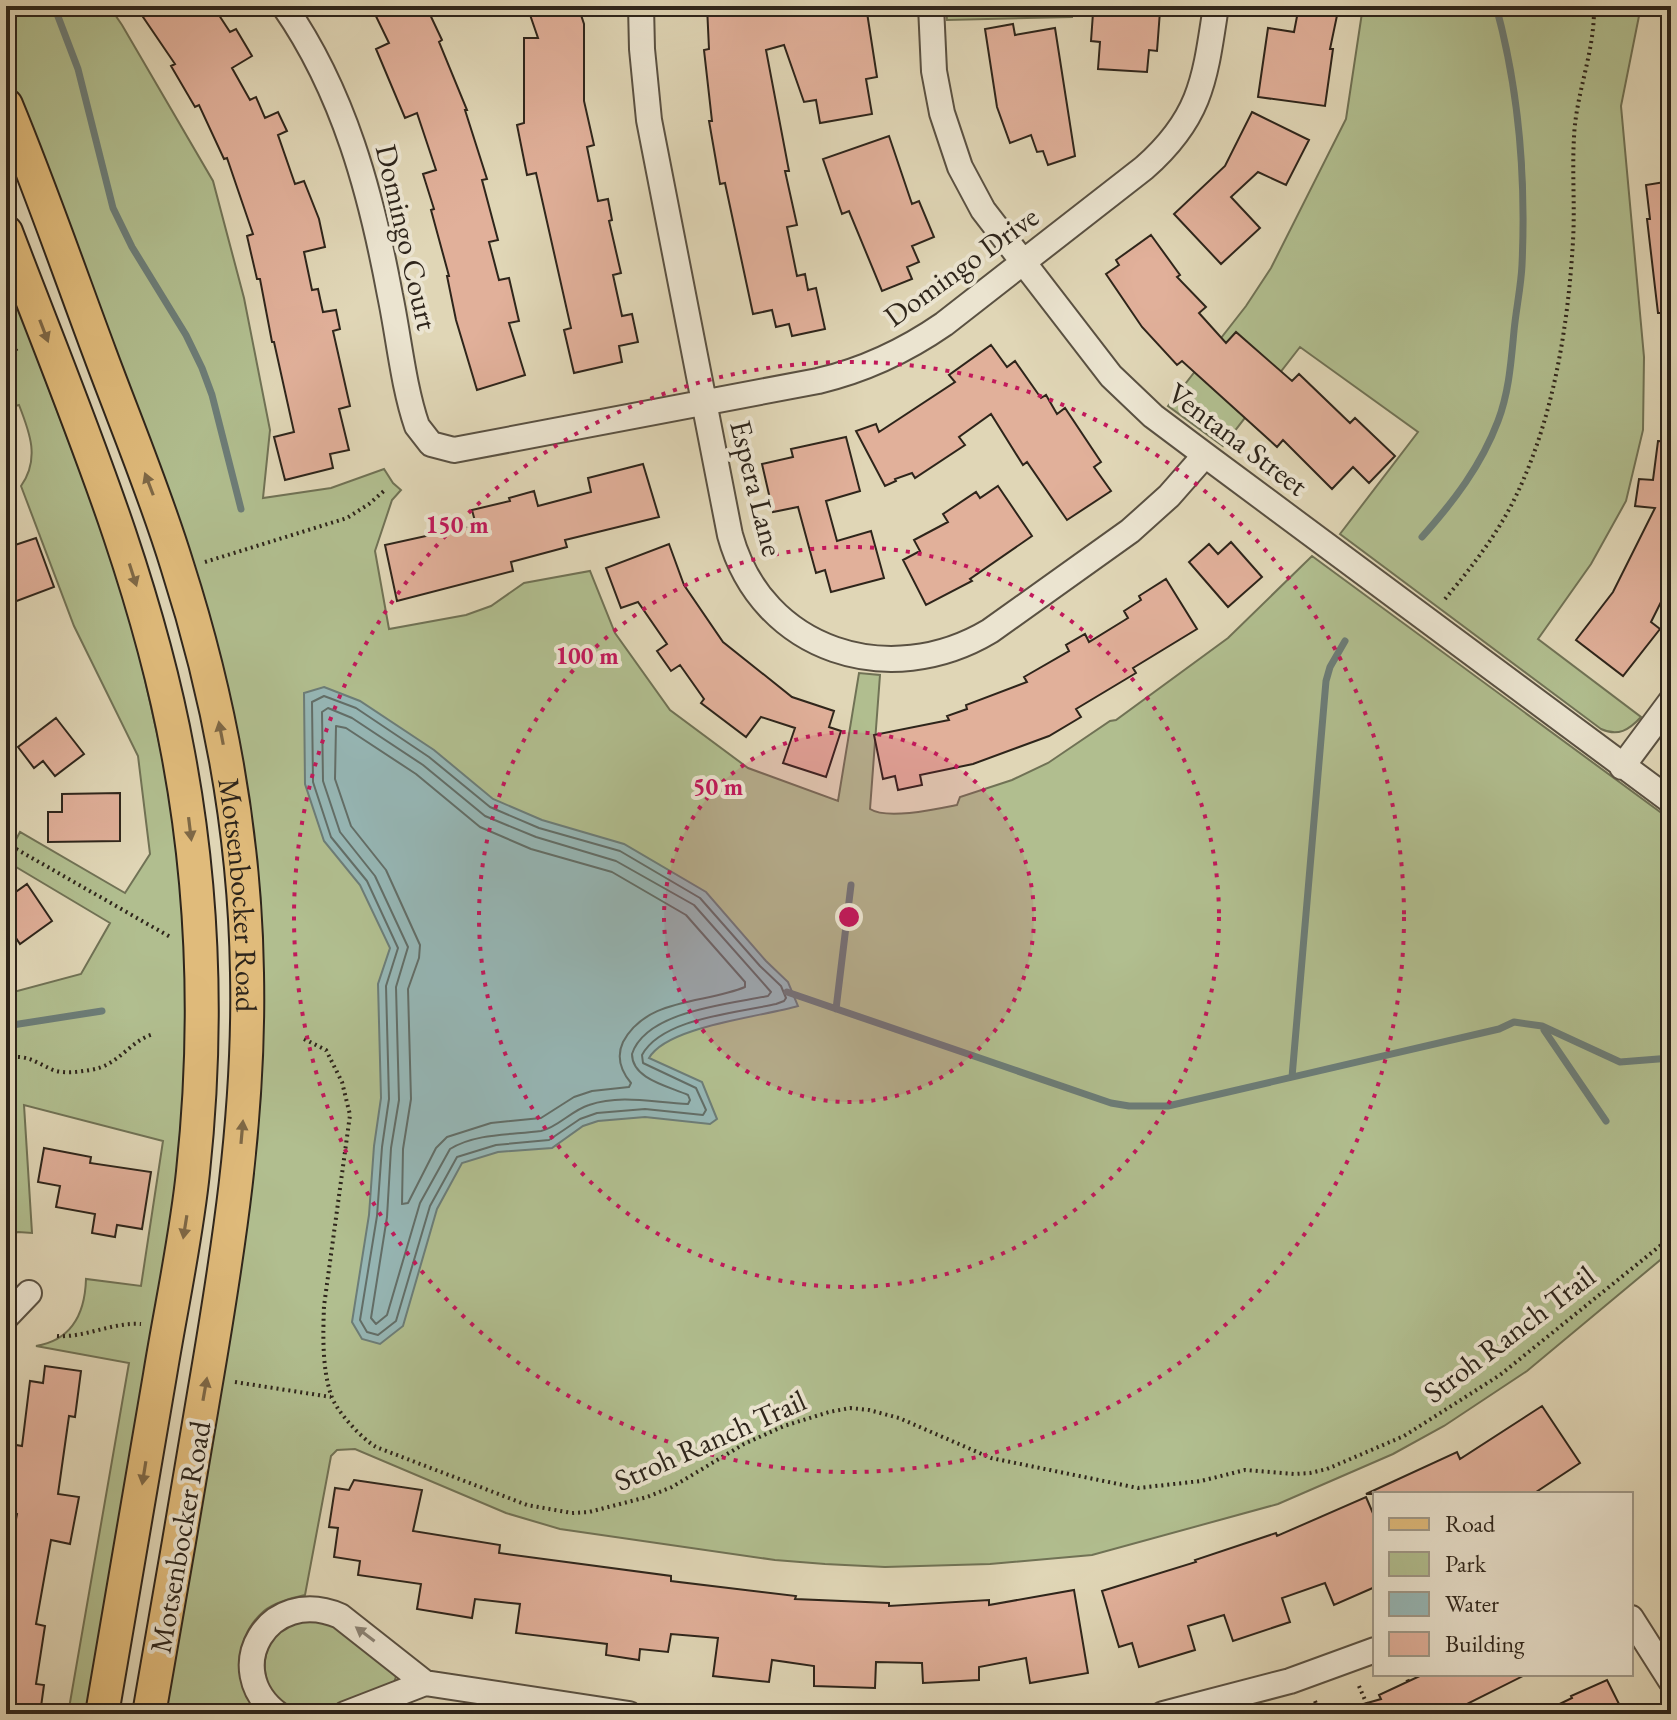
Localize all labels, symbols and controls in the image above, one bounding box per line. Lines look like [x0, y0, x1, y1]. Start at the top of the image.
street label: Domingo Court [367, 140, 447, 334]
street label: Domingo Drive [876, 197, 1046, 335]
one-way arrow [38, 319, 51, 343]
street label: Ventana Street [1160, 374, 1316, 505]
street label: Espera Lane [721, 416, 793, 560]
one-way arrow [142, 472, 155, 496]
text: 150 m [425, 509, 489, 540]
one-way arrow [128, 564, 140, 588]
text: 100 m [555, 640, 619, 671]
one-way arrow [214, 721, 226, 746]
text: 50 m [693, 771, 743, 802]
street label: Motsenbocker Road [210, 775, 267, 1013]
one-way arrow [184, 816, 197, 841]
centre of rings [835, 903, 863, 931]
one-way arrow [236, 1119, 249, 1144]
one-way arrow [178, 1215, 191, 1240]
street label: Stroh Ranch Trail [1415, 1257, 1603, 1411]
one-way arrow [199, 1376, 211, 1401]
street label: Stroh Ranch Trail [608, 1380, 812, 1500]
street label: Motsenbocker Road [140, 1417, 220, 1656]
one-way arrow [137, 1461, 149, 1486]
legend [1373, 1492, 1633, 1676]
text: Road [1445, 1508, 1496, 1539]
text: Park [1445, 1548, 1487, 1579]
text: Water [1445, 1588, 1499, 1619]
one-way arrow [354, 1627, 375, 1642]
text: Building [1445, 1628, 1525, 1659]

